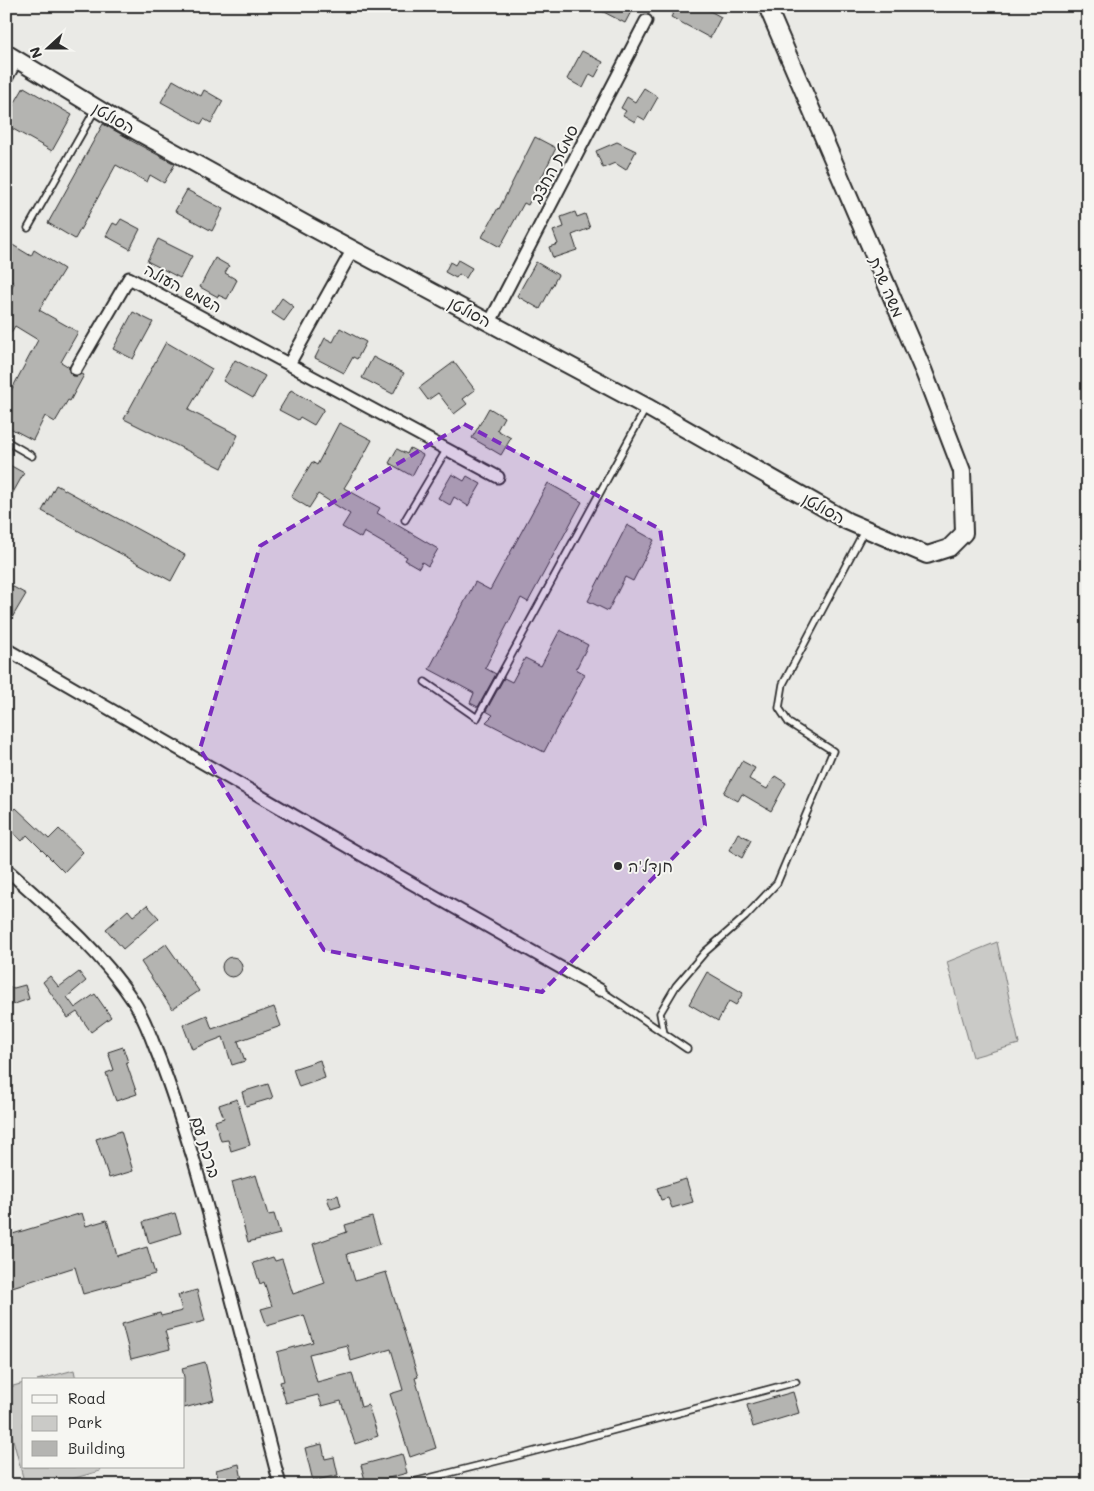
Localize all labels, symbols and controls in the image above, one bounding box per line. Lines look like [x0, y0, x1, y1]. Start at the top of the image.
north arrow [22, 22, 72, 72]
text: N [25, 44, 46, 61]
street label: הסולטן [89, 97, 139, 139]
street label: סמטת החצב [525, 121, 582, 207]
street label: משה שרת [865, 252, 910, 320]
street label: השמש העולה [141, 258, 226, 317]
street label: הסולטן [445, 292, 495, 332]
street label: הסולטן [799, 487, 849, 529]
place label: חנדל'ה [628, 855, 673, 876]
marker: חנדל'ה [612, 860, 624, 872]
street label: ברכת עם [187, 1113, 226, 1180]
legend [22, 1378, 185, 1468]
text: Road [68, 1388, 105, 1408]
text: Park [68, 1412, 102, 1432]
text: Building [68, 1438, 125, 1458]

